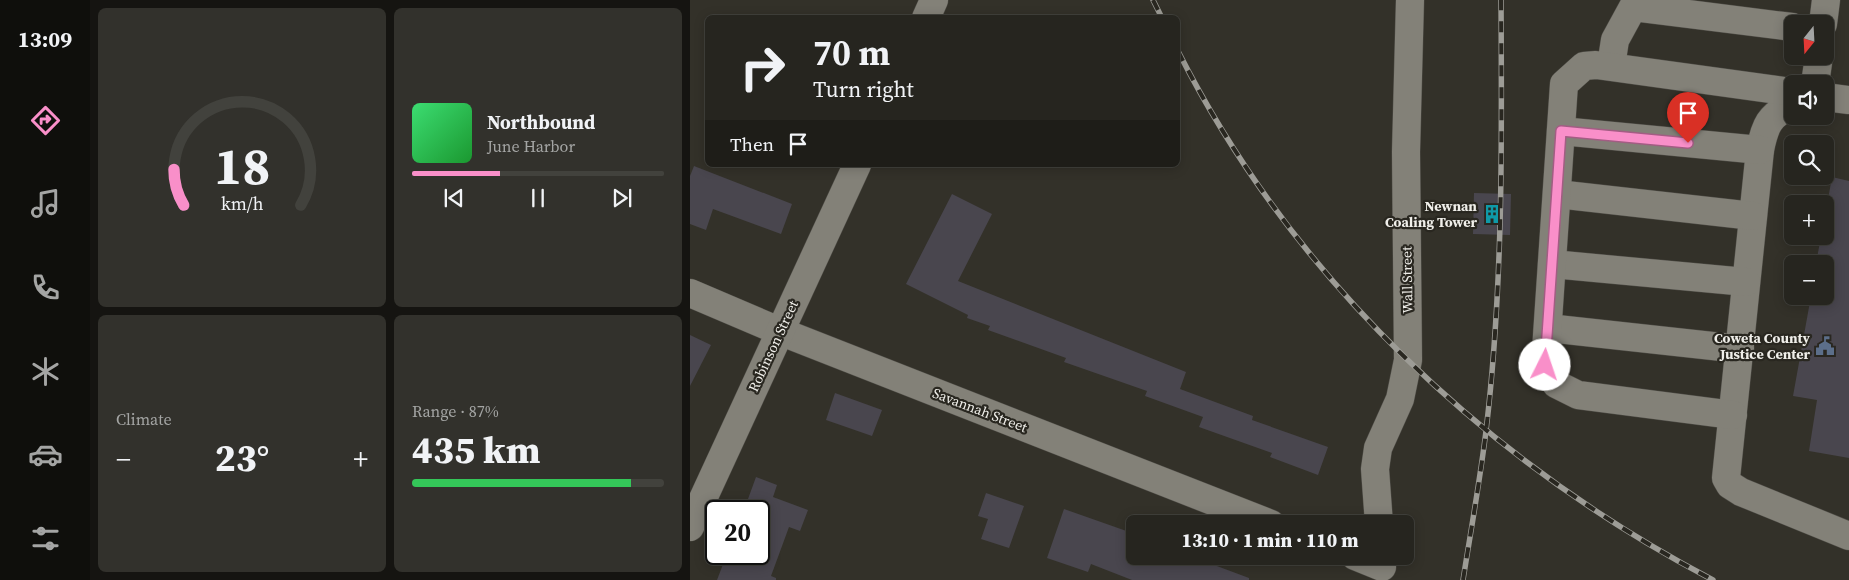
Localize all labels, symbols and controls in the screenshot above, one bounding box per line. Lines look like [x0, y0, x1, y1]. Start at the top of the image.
north arrow [1784, 15, 1834, 65]
map controls [1784, 15, 1834, 305]
text: 13:09 [18, 24, 72, 54]
text: 70 m [813, 29, 890, 77]
icon: right [730, 35, 795, 100]
text: Turn right [813, 74, 914, 104]
button: sound [1784, 75, 1834, 125]
pin [1667, 92, 1709, 143]
icon: arrive [1674, 99, 1702, 127]
icon: directions [28, 103, 63, 138]
text: Northbound [487, 109, 595, 135]
text: 18 [214, 130, 270, 201]
icon: arrive [784, 130, 812, 158]
text: Then [730, 131, 774, 157]
text: June Harbor [487, 135, 575, 157]
button: search [1784, 135, 1834, 185]
icon: previous [440, 184, 468, 212]
icon: pause [524, 184, 552, 212]
icon: next [608, 184, 636, 212]
icon: music [28, 186, 63, 221]
text: km/h [221, 191, 264, 216]
button: + [1784, 195, 1834, 245]
place label: Newnan Coaling Tower [1385, 196, 1477, 232]
building icon: Newnan Coaling Tower [1481, 203, 1503, 225]
street label: Wall Street [1396, 246, 1418, 314]
button: − [1784, 255, 1834, 305]
icon: phone [28, 270, 63, 305]
street label: Robinson Street [743, 297, 803, 395]
place label: Coweta County Justice Center [1714, 328, 1811, 364]
public building icon: Coweta County Justice Center [1814, 335, 1836, 357]
position arrow [1518, 338, 1570, 390]
icon: climate [28, 354, 63, 389]
street label: Savannah Street [930, 383, 1031, 437]
text: Range · 87% [412, 400, 499, 422]
text: Climate [116, 408, 172, 430]
text: 435 km [412, 424, 540, 476]
text: 23° [215, 432, 269, 484]
icon: car [28, 437, 63, 472]
text: − [116, 440, 131, 478]
text: + [353, 440, 368, 478]
speed limit sign: 20 [705, 500, 770, 565]
icon: filters [28, 521, 63, 556]
text: 13:10 · 1 min · 110 m [1181, 527, 1359, 553]

